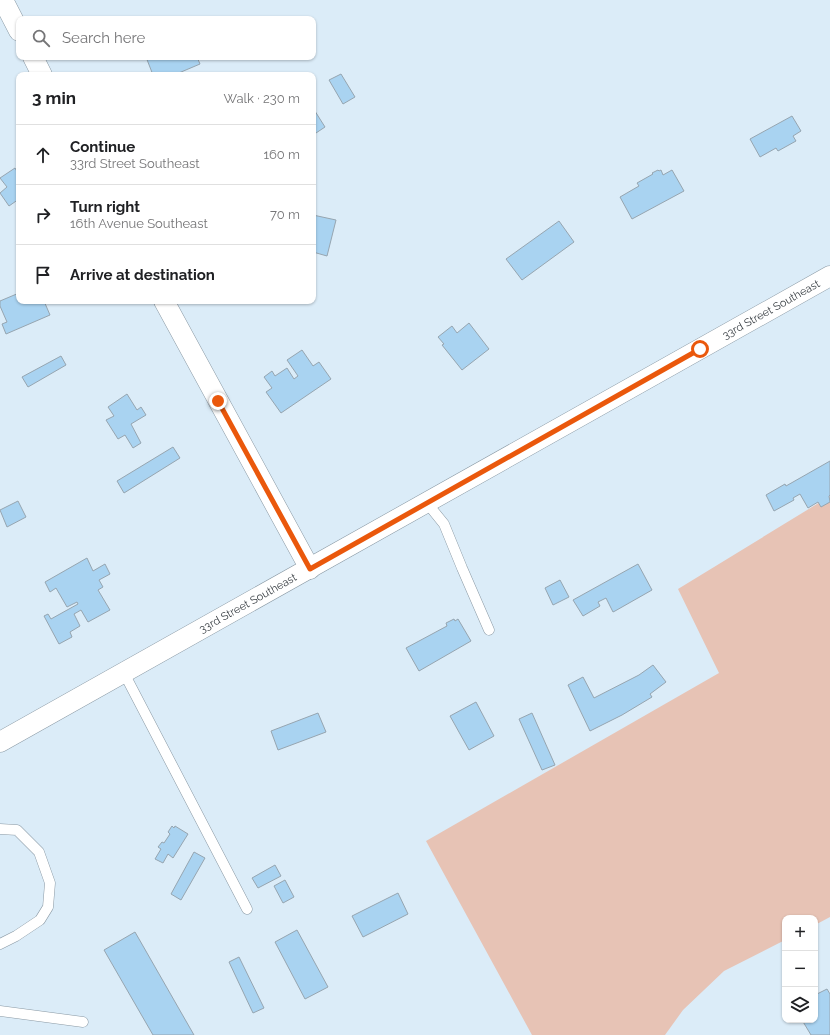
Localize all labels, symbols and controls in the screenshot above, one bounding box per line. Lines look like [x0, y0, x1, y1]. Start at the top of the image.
search box [16, 16, 316, 60]
icon: search [30, 27, 52, 49]
text: Search here [62, 29, 145, 47]
text: 3 min [32, 88, 76, 108]
text: Walk · 230 m [224, 91, 300, 106]
text: Continue [70, 138, 135, 156]
icon: ahead [32, 144, 54, 166]
text: 160 m [263, 147, 300, 162]
text: 33rd Street Southeast [70, 156, 200, 171]
text: Turn right [70, 198, 140, 216]
icon: right [32, 204, 54, 226]
text: 70 m [270, 207, 300, 222]
text: 16th Avenue Southeast [70, 216, 208, 231]
icon: arrive [32, 264, 54, 286]
text: Arrive at destination [70, 266, 215, 284]
street label: 33rd Street Southeast [720, 277, 822, 342]
route start [691, 340, 709, 358]
route end [209, 392, 227, 410]
street label: 33rd Street Southeast [197, 571, 299, 636]
map controls [782, 915, 818, 1023]
button: + [782, 915, 818, 951]
button: − [782, 951, 818, 987]
button: layers [782, 987, 818, 1023]

